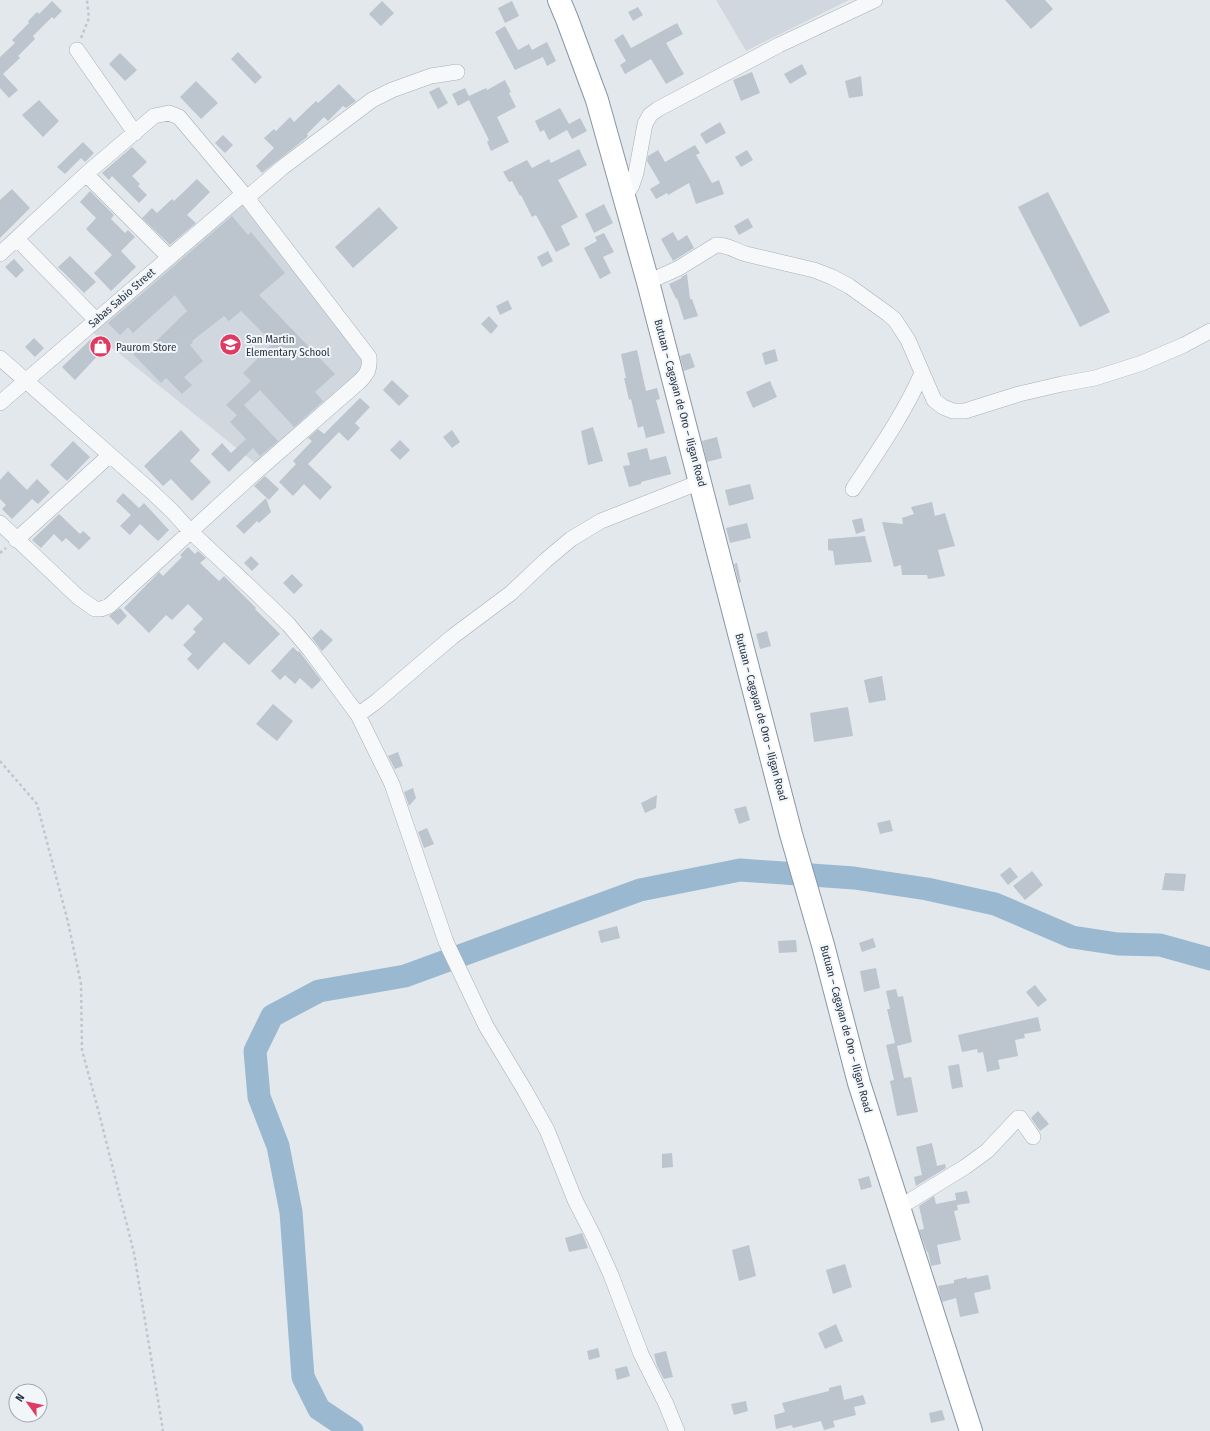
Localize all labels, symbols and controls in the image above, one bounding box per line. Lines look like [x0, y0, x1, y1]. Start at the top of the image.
street label: Sabas Sabio Street [86, 265, 158, 330]
street label: Butuan – Cagayan de Oro – Iligan Road [651, 318, 709, 488]
school or university icon: San Martin Elementary School [218, 332, 244, 358]
place label: San Martin Elementary School [246, 333, 330, 359]
shop icon: Paurom Store [87, 334, 113, 360]
place label: Paurom Store [116, 341, 176, 354]
street label: Butuan – Cagayan de Oro – Iligan Road [732, 632, 790, 802]
street label: Butuan – Cagayan de Oro – Iligan Road [817, 944, 875, 1114]
north arrow [8, 1383, 48, 1423]
text: N [13, 1392, 27, 1404]

